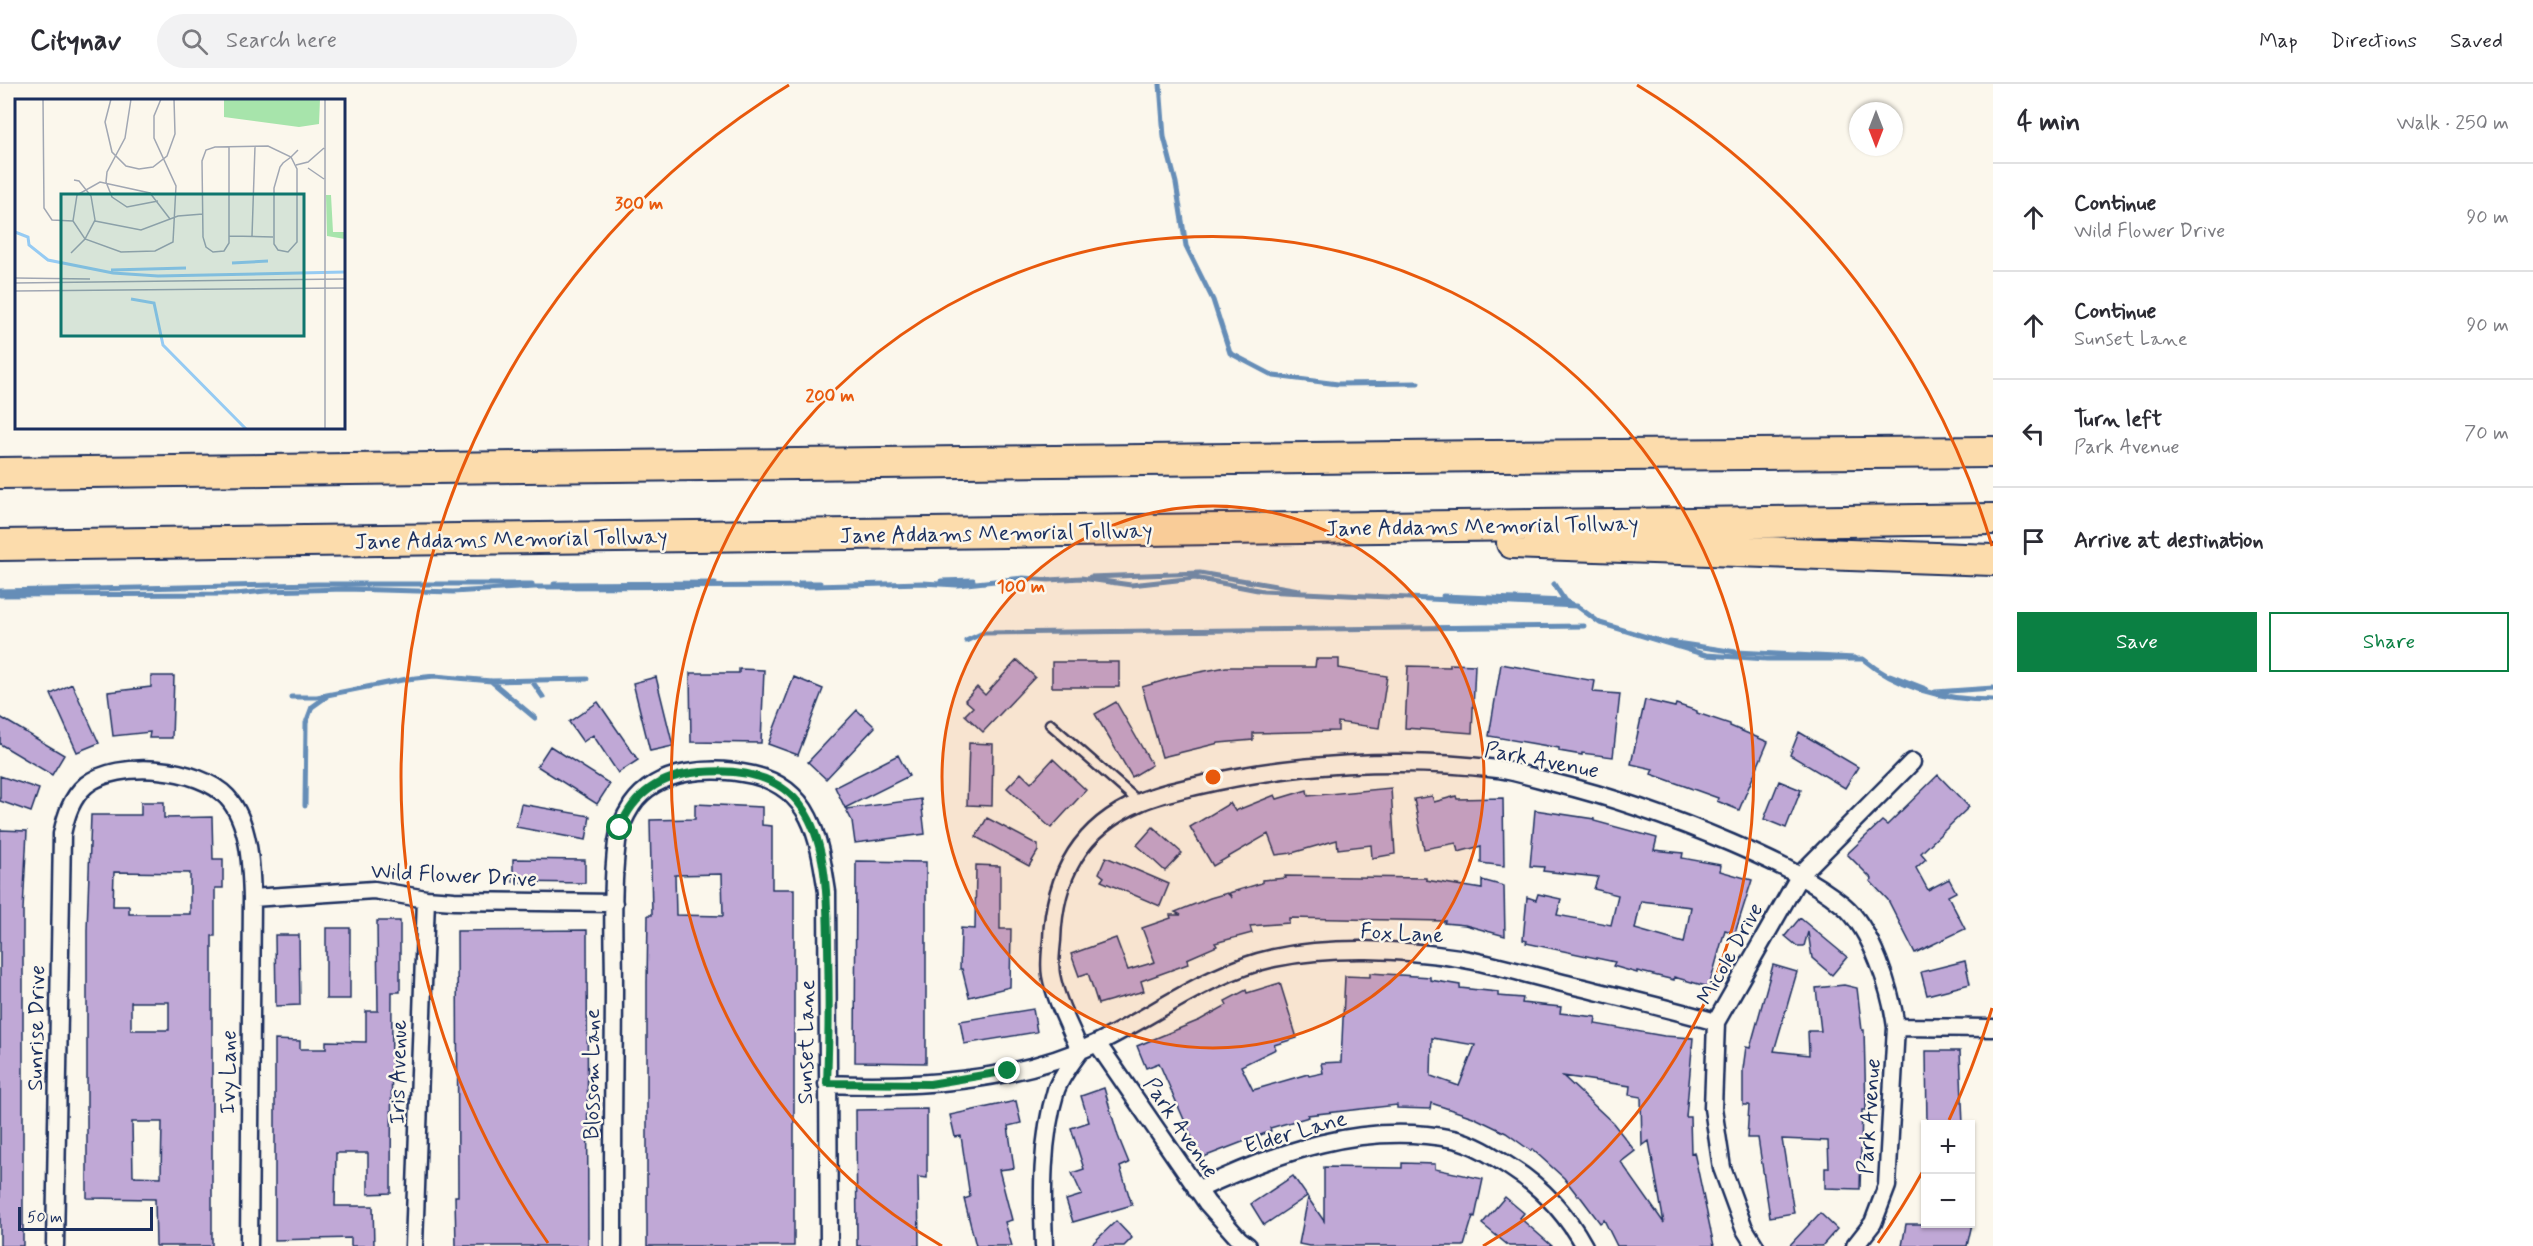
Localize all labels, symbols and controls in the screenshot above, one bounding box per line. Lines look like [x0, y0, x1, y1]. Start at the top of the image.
search box [157, 14, 577, 68]
text: Citynav [30, 23, 121, 60]
icon: search [178, 25, 211, 58]
text: Search here [226, 27, 337, 55]
text: Map [2259, 27, 2298, 55]
text: Directions [2331, 27, 2417, 55]
text: Saved [2450, 27, 2503, 55]
inset map [15, 99, 345, 429]
north arrow [1849, 102, 1903, 156]
text: 4 min [2017, 106, 2080, 140]
text: Walk · 250 m [2397, 110, 2509, 137]
text: Continue [2074, 190, 2156, 218]
text: 300 m [615, 192, 663, 216]
icon: ahead [2017, 201, 2050, 234]
text: 90 m [2466, 204, 2509, 231]
text: Wild Flower Drive [2074, 218, 2225, 245]
text: Continue [2074, 298, 2156, 326]
icon: ahead [2017, 309, 2050, 342]
text: 90 m [2466, 312, 2509, 339]
text: Sunset Lane [2074, 326, 2188, 353]
text: 200 m [805, 384, 855, 408]
text: Turn left [2074, 406, 2162, 434]
icon: left [2017, 417, 2050, 450]
text: 70 m [2464, 420, 2509, 447]
text: Park Avenue [2074, 434, 2179, 461]
street label: Jane Addams Memorial Tollway [1325, 510, 1639, 544]
street label: Jane Addams Memorial Tollway [839, 517, 1153, 551]
street label: Jane Addams Memorial Tollway [354, 523, 668, 557]
icon: arrive [2017, 525, 2050, 558]
text: Arrive at destination [2074, 527, 2264, 555]
text: 100 m [997, 575, 1045, 599]
button: Save [2017, 612, 2257, 672]
button: Share [2269, 612, 2509, 672]
street label: Park Avenue [1482, 736, 1601, 786]
centre of rings [1203, 767, 1223, 787]
route start [606, 814, 632, 840]
street label: Wild Flower Drive [370, 858, 538, 894]
street label: Micole Drive [1691, 898, 1770, 1010]
street label: Fox Lane [1359, 918, 1444, 950]
street label: Sunrise Drive [22, 965, 52, 1091]
street label: Sunset Lane [792, 979, 822, 1105]
street label: Blossom Lane [579, 1008, 607, 1140]
street label: Iris Avenue [384, 1020, 414, 1125]
street label: Ivy Lane [214, 1030, 244, 1114]
route end [994, 1057, 1020, 1083]
street label: Park Avenue [1852, 1057, 1888, 1175]
street label: Park Avenue [1136, 1072, 1224, 1184]
street label: Elder Lane [1241, 1105, 1350, 1161]
map controls [1921, 1120, 1975, 1228]
button: + [1921, 1120, 1975, 1174]
button: − [1921, 1174, 1975, 1228]
scale bar [18, 1204, 153, 1232]
text: 50 m [27, 1207, 63, 1228]

